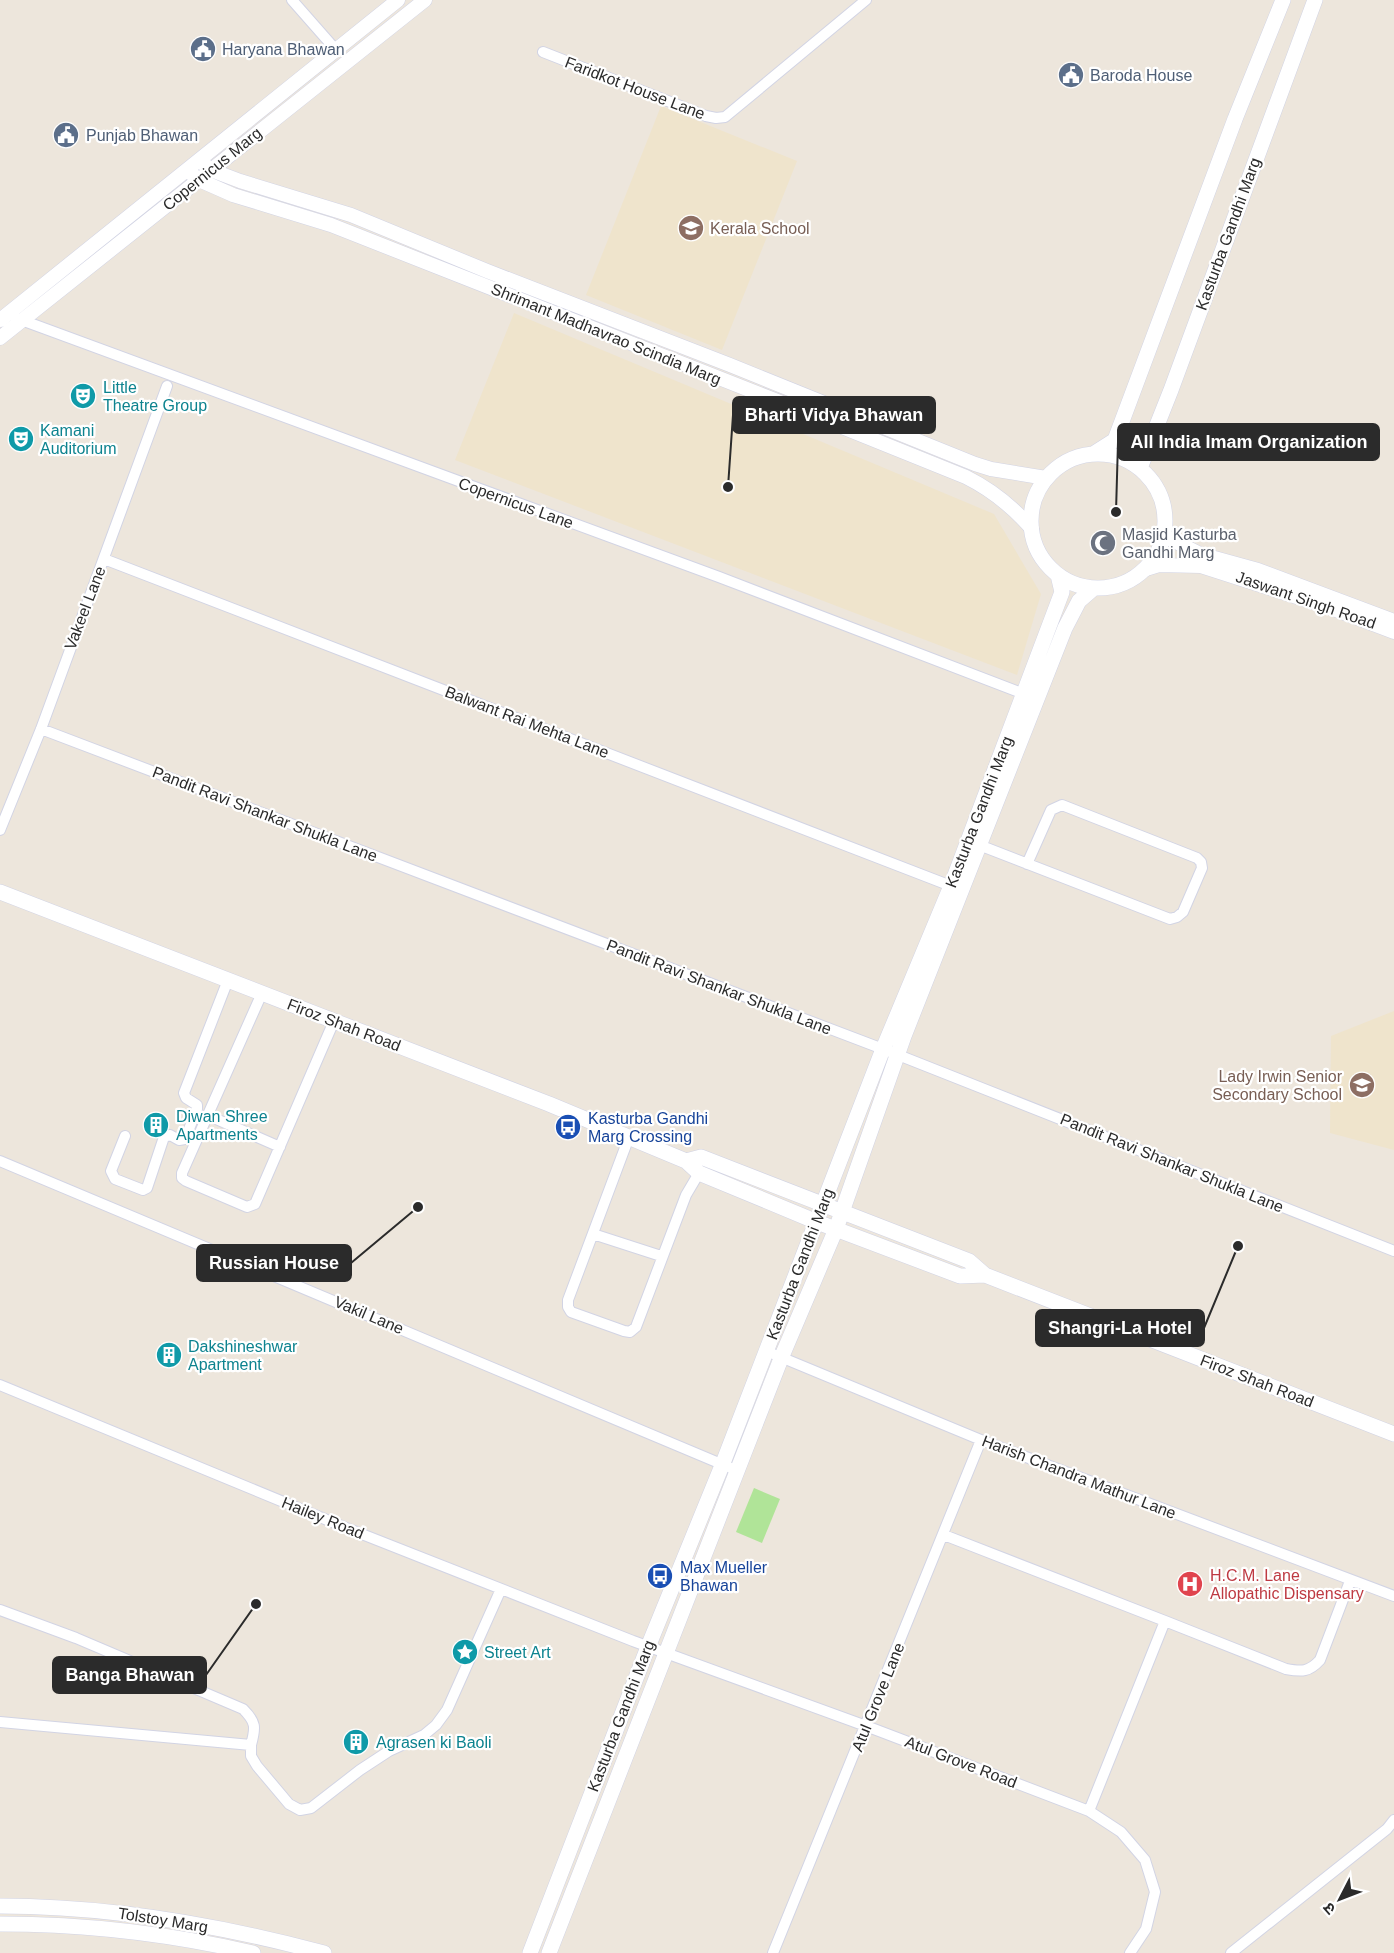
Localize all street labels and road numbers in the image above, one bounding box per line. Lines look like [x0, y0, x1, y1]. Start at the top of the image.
street label: Faridkot House Lane [563, 53, 707, 123]
street label: Copernicus Marg [159, 124, 265, 214]
street label: Kasturba Gandhi Marg [1192, 155, 1264, 313]
street label: Shrimant Madhavrao Scindia Marg [489, 280, 723, 388]
street label: Copernicus Lane [456, 474, 576, 532]
street label: Vakeel Lane [61, 564, 109, 652]
street label: Jaswant Singh Road [1234, 568, 1378, 632]
street label: Balwant Rai Mehta Lane [443, 683, 612, 761]
street label: Kasturba Gandhi Marg [942, 734, 1016, 890]
street label: Pandit Ravi Shankar Shukla Lane [150, 763, 380, 865]
street label: Pandit Ravi Shankar Shukla Lane [604, 936, 834, 1038]
street label: Firoz Shah Road [285, 996, 403, 1054]
street label: Pandit Ravi Shankar Shukla Lane [1058, 1110, 1286, 1216]
street label: Kasturba Gandhi Marg [763, 1186, 837, 1342]
street label: Vakil Lane [332, 1293, 406, 1337]
street label: Firoz Shah Road [1198, 1352, 1316, 1410]
street label: Harish Chandra Mathur Lane [980, 1432, 1178, 1522]
street label: Hailey Road [279, 1494, 367, 1542]
street label: Kasturba Gandhi Marg [584, 1638, 658, 1794]
street label: Atul Grove Lane [848, 1640, 908, 1754]
street label: Atul Grove Road [903, 1733, 1019, 1791]
street label: Tolstoy Marg [117, 1905, 209, 1935]

